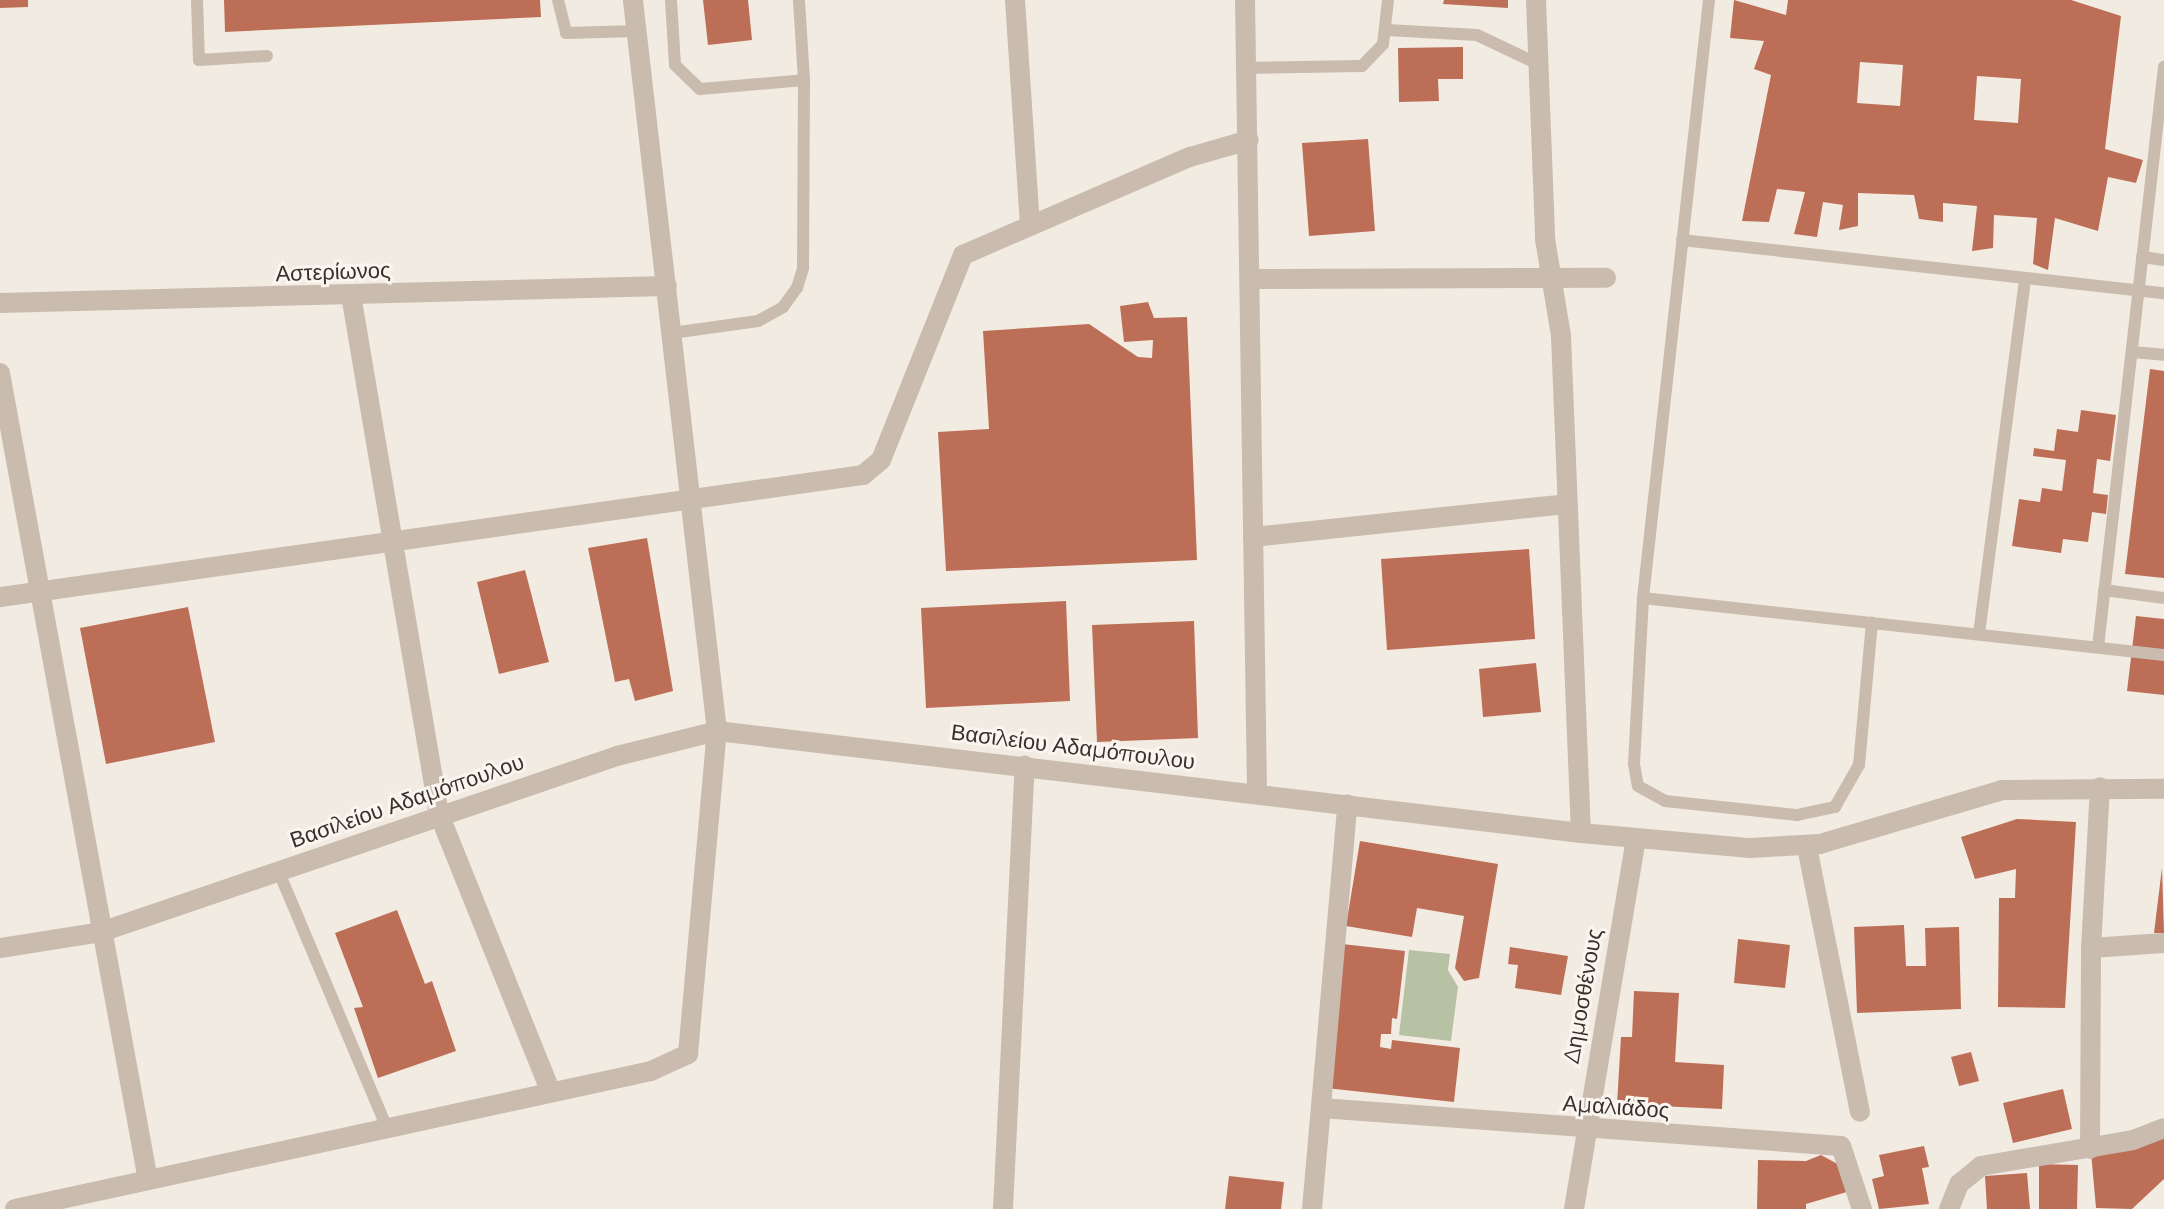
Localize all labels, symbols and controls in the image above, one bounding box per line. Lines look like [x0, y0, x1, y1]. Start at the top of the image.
street label: Αστερίωνος [275, 257, 391, 287]
street label: Βασιλείου Αδαμόπουλου [949, 719, 1197, 775]
street label: Βασιλείου Αδαμόπουλου [287, 749, 527, 853]
street label: Δημοσθένους [1558, 926, 1608, 1066]
street label: Αμαλιάδος [1562, 1090, 1670, 1124]

